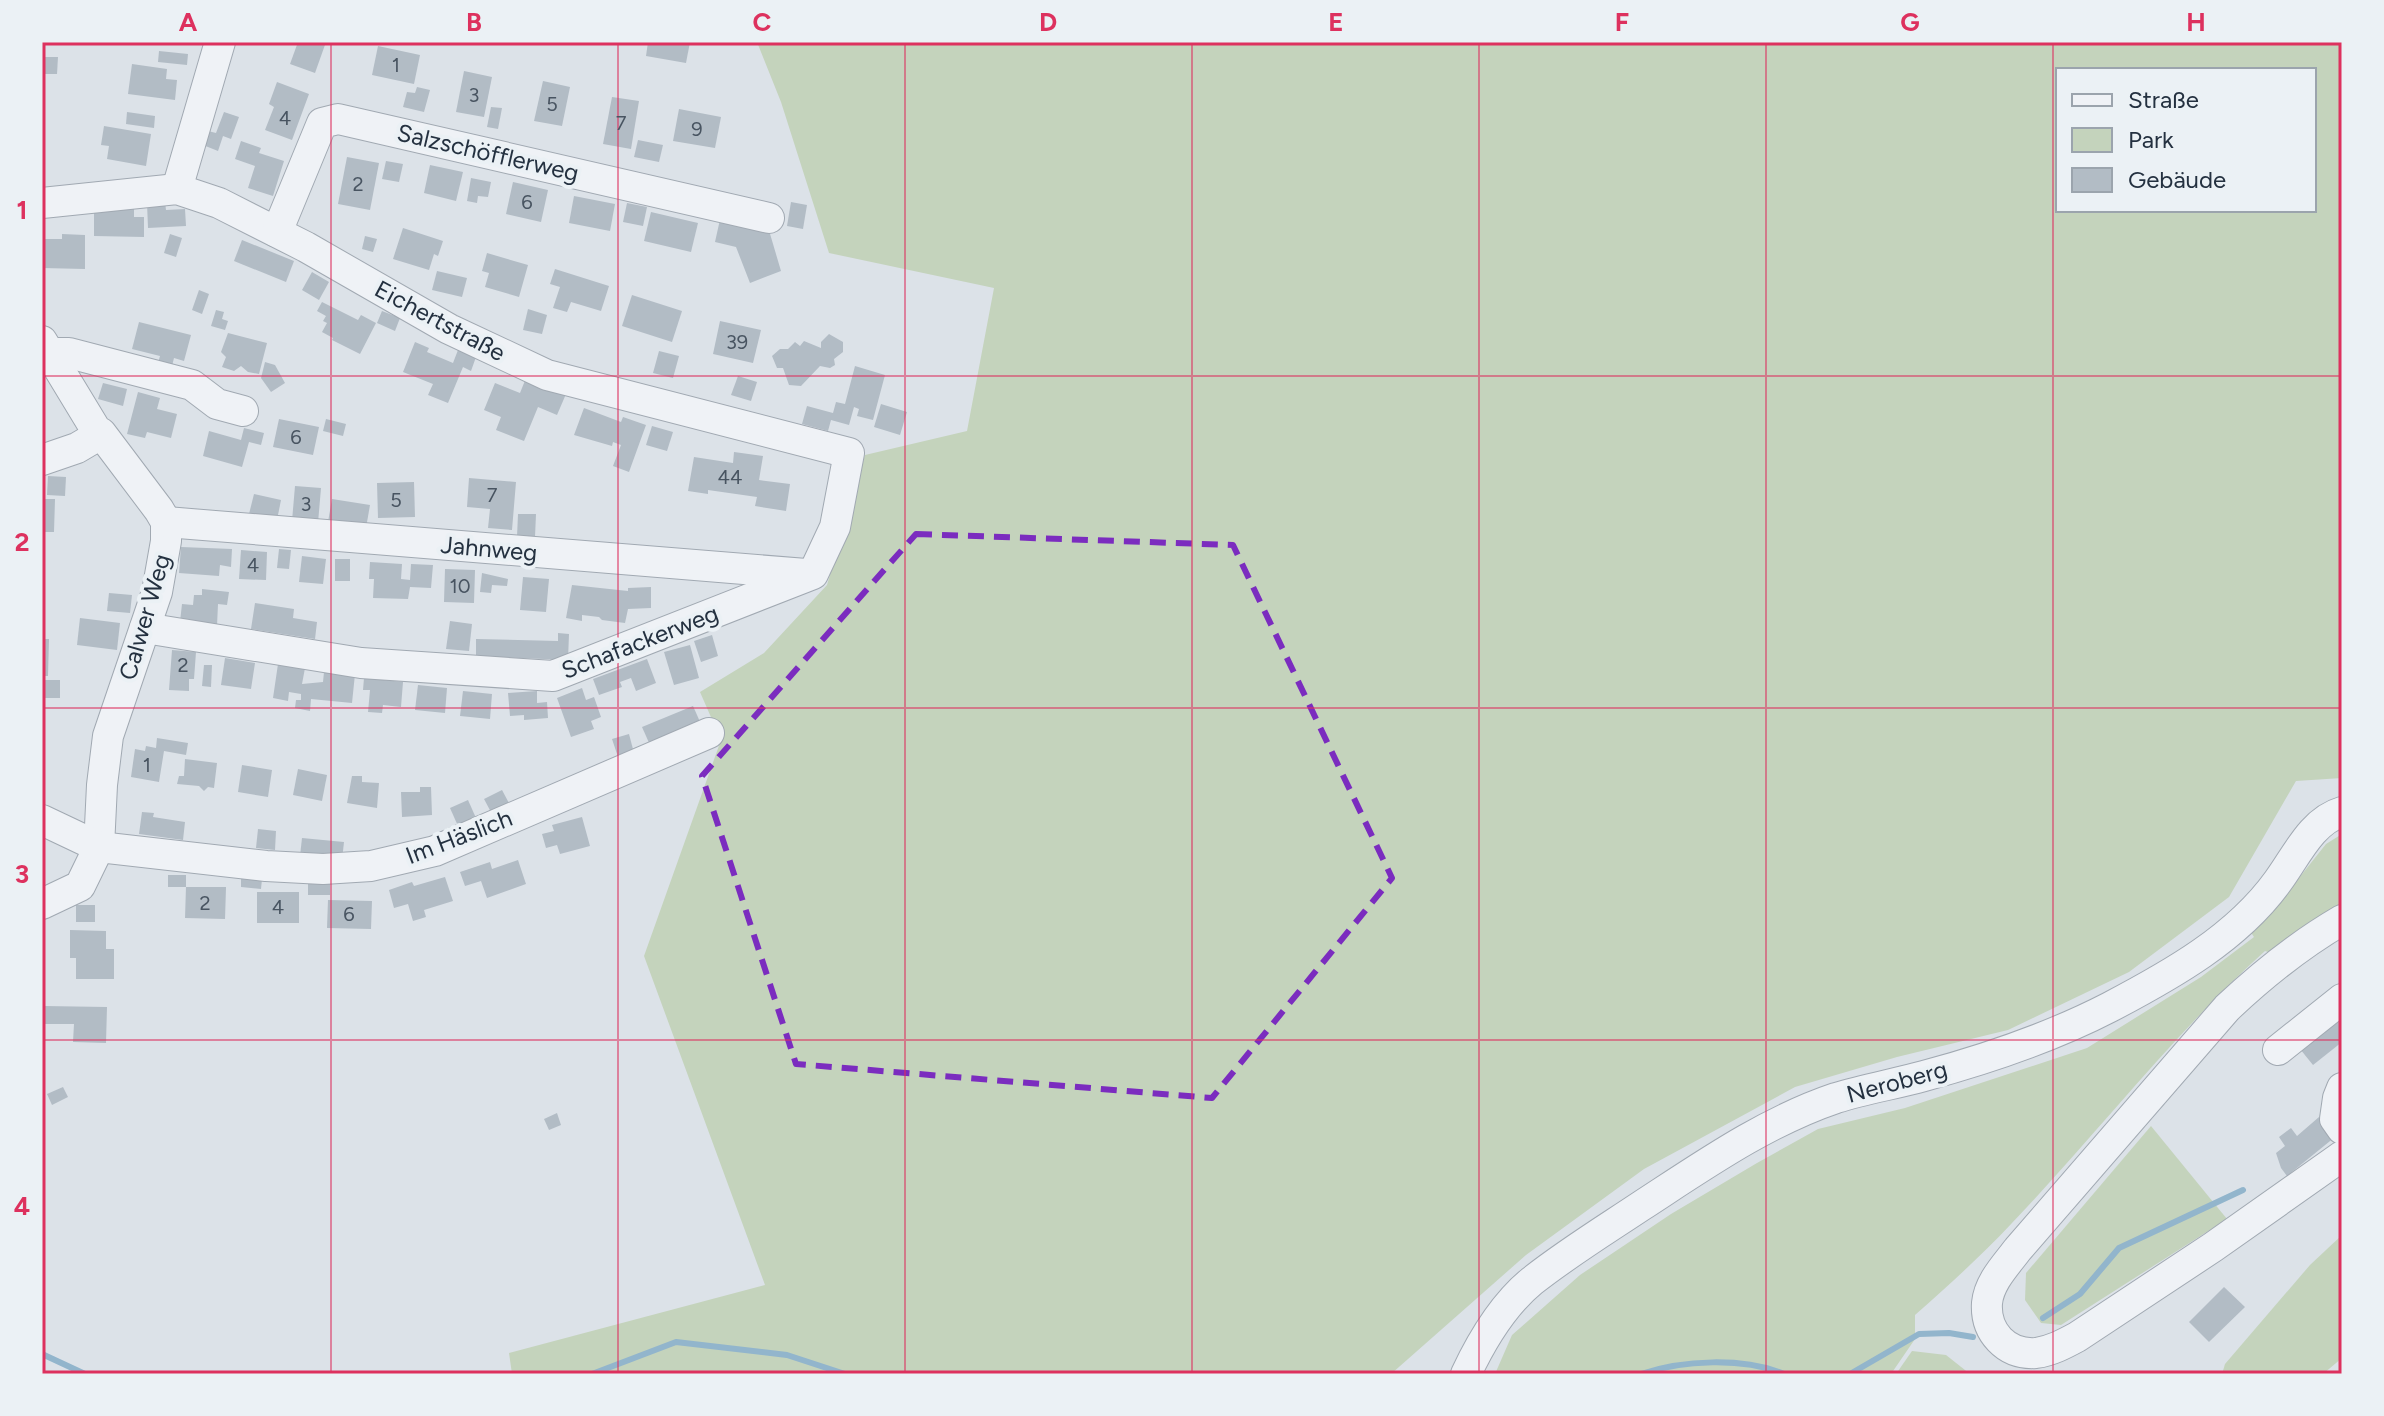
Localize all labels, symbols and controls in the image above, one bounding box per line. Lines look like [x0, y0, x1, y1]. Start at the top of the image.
text: A [179, 6, 198, 38]
text: B [466, 6, 482, 38]
text: C [753, 6, 772, 38]
text: D [1039, 6, 1057, 38]
text: E [1328, 6, 1344, 38]
text: F [1615, 6, 1629, 38]
text: G [1900, 6, 1920, 38]
text: H [2186, 6, 2206, 38]
house number: 1 [392, 53, 400, 77]
legend [2056, 68, 2316, 212]
house number: 3 [469, 83, 479, 107]
text: Straße [2128, 85, 2199, 114]
house number: 5 [546, 92, 558, 116]
house number: 4 [279, 106, 291, 130]
house number: 7 [616, 111, 627, 135]
house number: 9 [691, 117, 703, 141]
street label: Salzschöfflerweg [394, 118, 582, 188]
text: Park [2128, 125, 2174, 154]
text: Gebäude [2128, 165, 2226, 194]
house number: 2 [352, 172, 364, 196]
house number: 6 [521, 190, 533, 214]
text: 1 [17, 194, 27, 226]
street label: Eichertstraße [370, 274, 510, 367]
house number: 39 [726, 330, 748, 354]
house number: 6 [290, 425, 302, 449]
house number: 44 [718, 465, 742, 489]
house number: 7 [487, 483, 498, 507]
house number: 5 [390, 488, 402, 512]
house number: 3 [301, 492, 311, 516]
text: 2 [14, 526, 30, 558]
street label: Jahnweg [439, 530, 539, 567]
street label: Calwer Weg [113, 550, 176, 683]
house number: 4 [247, 553, 259, 577]
house number: 10 [449, 574, 471, 598]
street label: Schafackerweg [557, 598, 722, 685]
house number: 2 [177, 653, 189, 677]
house number: 1 [143, 753, 151, 777]
street label: Im Häslich [402, 803, 516, 870]
text: 3 [15, 858, 29, 890]
house number: 2 [199, 891, 211, 915]
house number: 4 [272, 895, 284, 919]
house number: 6 [343, 902, 355, 926]
street label: Neroberg [1843, 1054, 1950, 1109]
text: 4 [14, 1190, 30, 1222]

